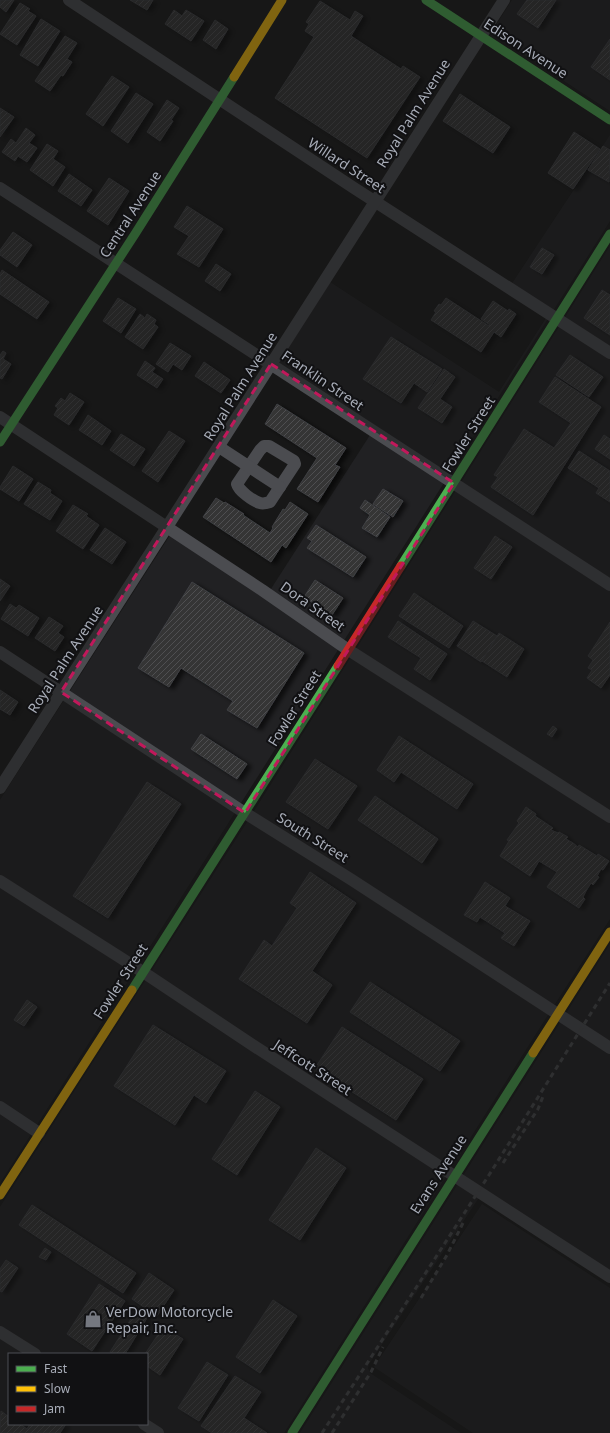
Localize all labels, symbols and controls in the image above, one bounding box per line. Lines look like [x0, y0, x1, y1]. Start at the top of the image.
street label: Edison Avenue [480, 14, 572, 82]
street label: Royal Palm Avenue [372, 55, 454, 171]
street label: Willard Street [305, 133, 389, 197]
street label: Central Avenue [95, 167, 165, 261]
street label: Royal Palm Avenue [199, 328, 281, 444]
street label: Franklin Street [278, 345, 368, 415]
street label: Fowler Street [437, 392, 499, 476]
street label: Dora Street [277, 577, 349, 635]
street label: Royal Palm Avenue [23, 601, 107, 717]
street label: Fowler Street [263, 666, 325, 750]
street label: South Street [274, 807, 352, 867]
street label: Fowler Street [88, 940, 152, 1022]
street label: Jeffcott Street [269, 1034, 356, 1099]
street label: Evans Avenue [405, 1131, 471, 1217]
place label: VerDow Motorcycle Repair, Inc. [106, 1302, 233, 1337]
shop icon: VerDow Motorcycle Repair, Inc. [83, 1309, 103, 1329]
legend [8, 1353, 148, 1425]
text: Fast [44, 1360, 68, 1377]
text: Slow [44, 1380, 71, 1397]
text: Jam [43, 1400, 65, 1417]

